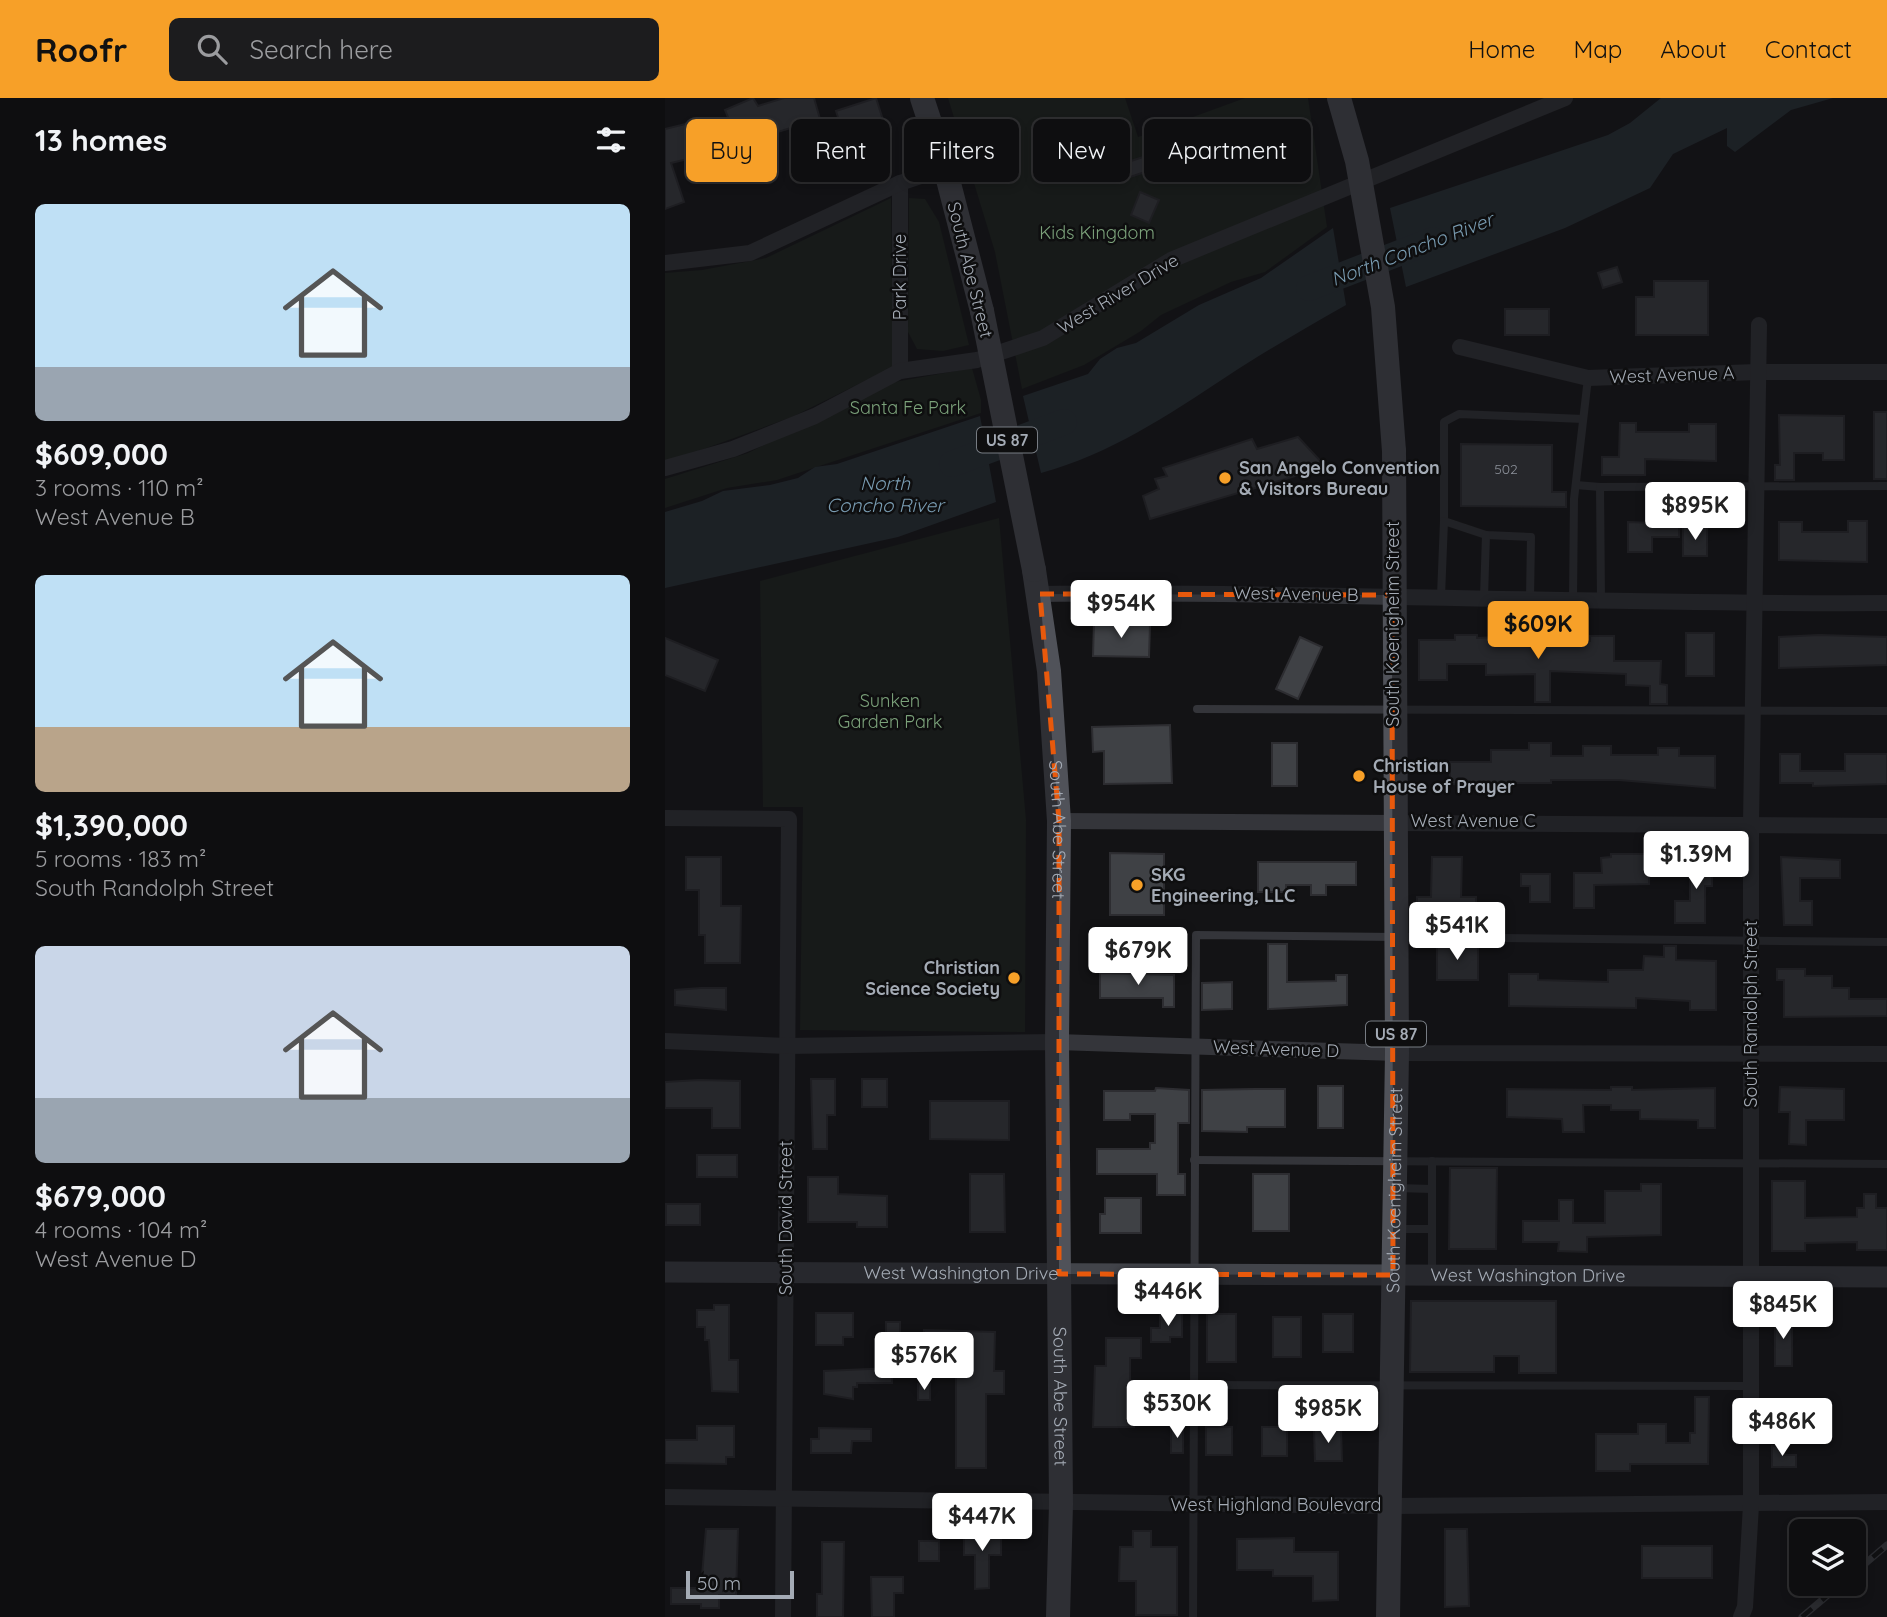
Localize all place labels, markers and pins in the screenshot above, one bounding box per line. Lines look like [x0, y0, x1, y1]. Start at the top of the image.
place label: San Angelo Convention & Visitors Bureau [1239, 456, 1440, 500]
marker: San Angelo Convention & Visitors Bureau [1217, 470, 1233, 486]
pin: $895K [1646, 482, 1744, 542]
pin: $954K [1072, 580, 1170, 640]
pin: $609K [1489, 602, 1587, 661]
place label: Christian House of Prayer [1373, 754, 1515, 798]
marker: Christian House of Prayer [1351, 768, 1367, 784]
pin: $1.39M [1639, 832, 1753, 891]
place label: SKG Engineering, LLC [1151, 863, 1295, 907]
marker: SKG Engineering, LLC [1129, 877, 1145, 893]
pin: $541K [1408, 902, 1506, 962]
pin: $679K [1089, 928, 1187, 987]
place label: Christian Science Society [865, 956, 1000, 1000]
marker: Christian Science Society [1006, 970, 1022, 986]
pin: $446K [1119, 1268, 1217, 1328]
pin: $845K [1734, 1282, 1832, 1341]
pin: $576K [875, 1332, 973, 1392]
pin: $530K [1128, 1380, 1226, 1440]
pin: $985K [1279, 1386, 1377, 1445]
pin: $486K [1733, 1398, 1831, 1458]
pin: $447K [933, 1494, 1031, 1553]

